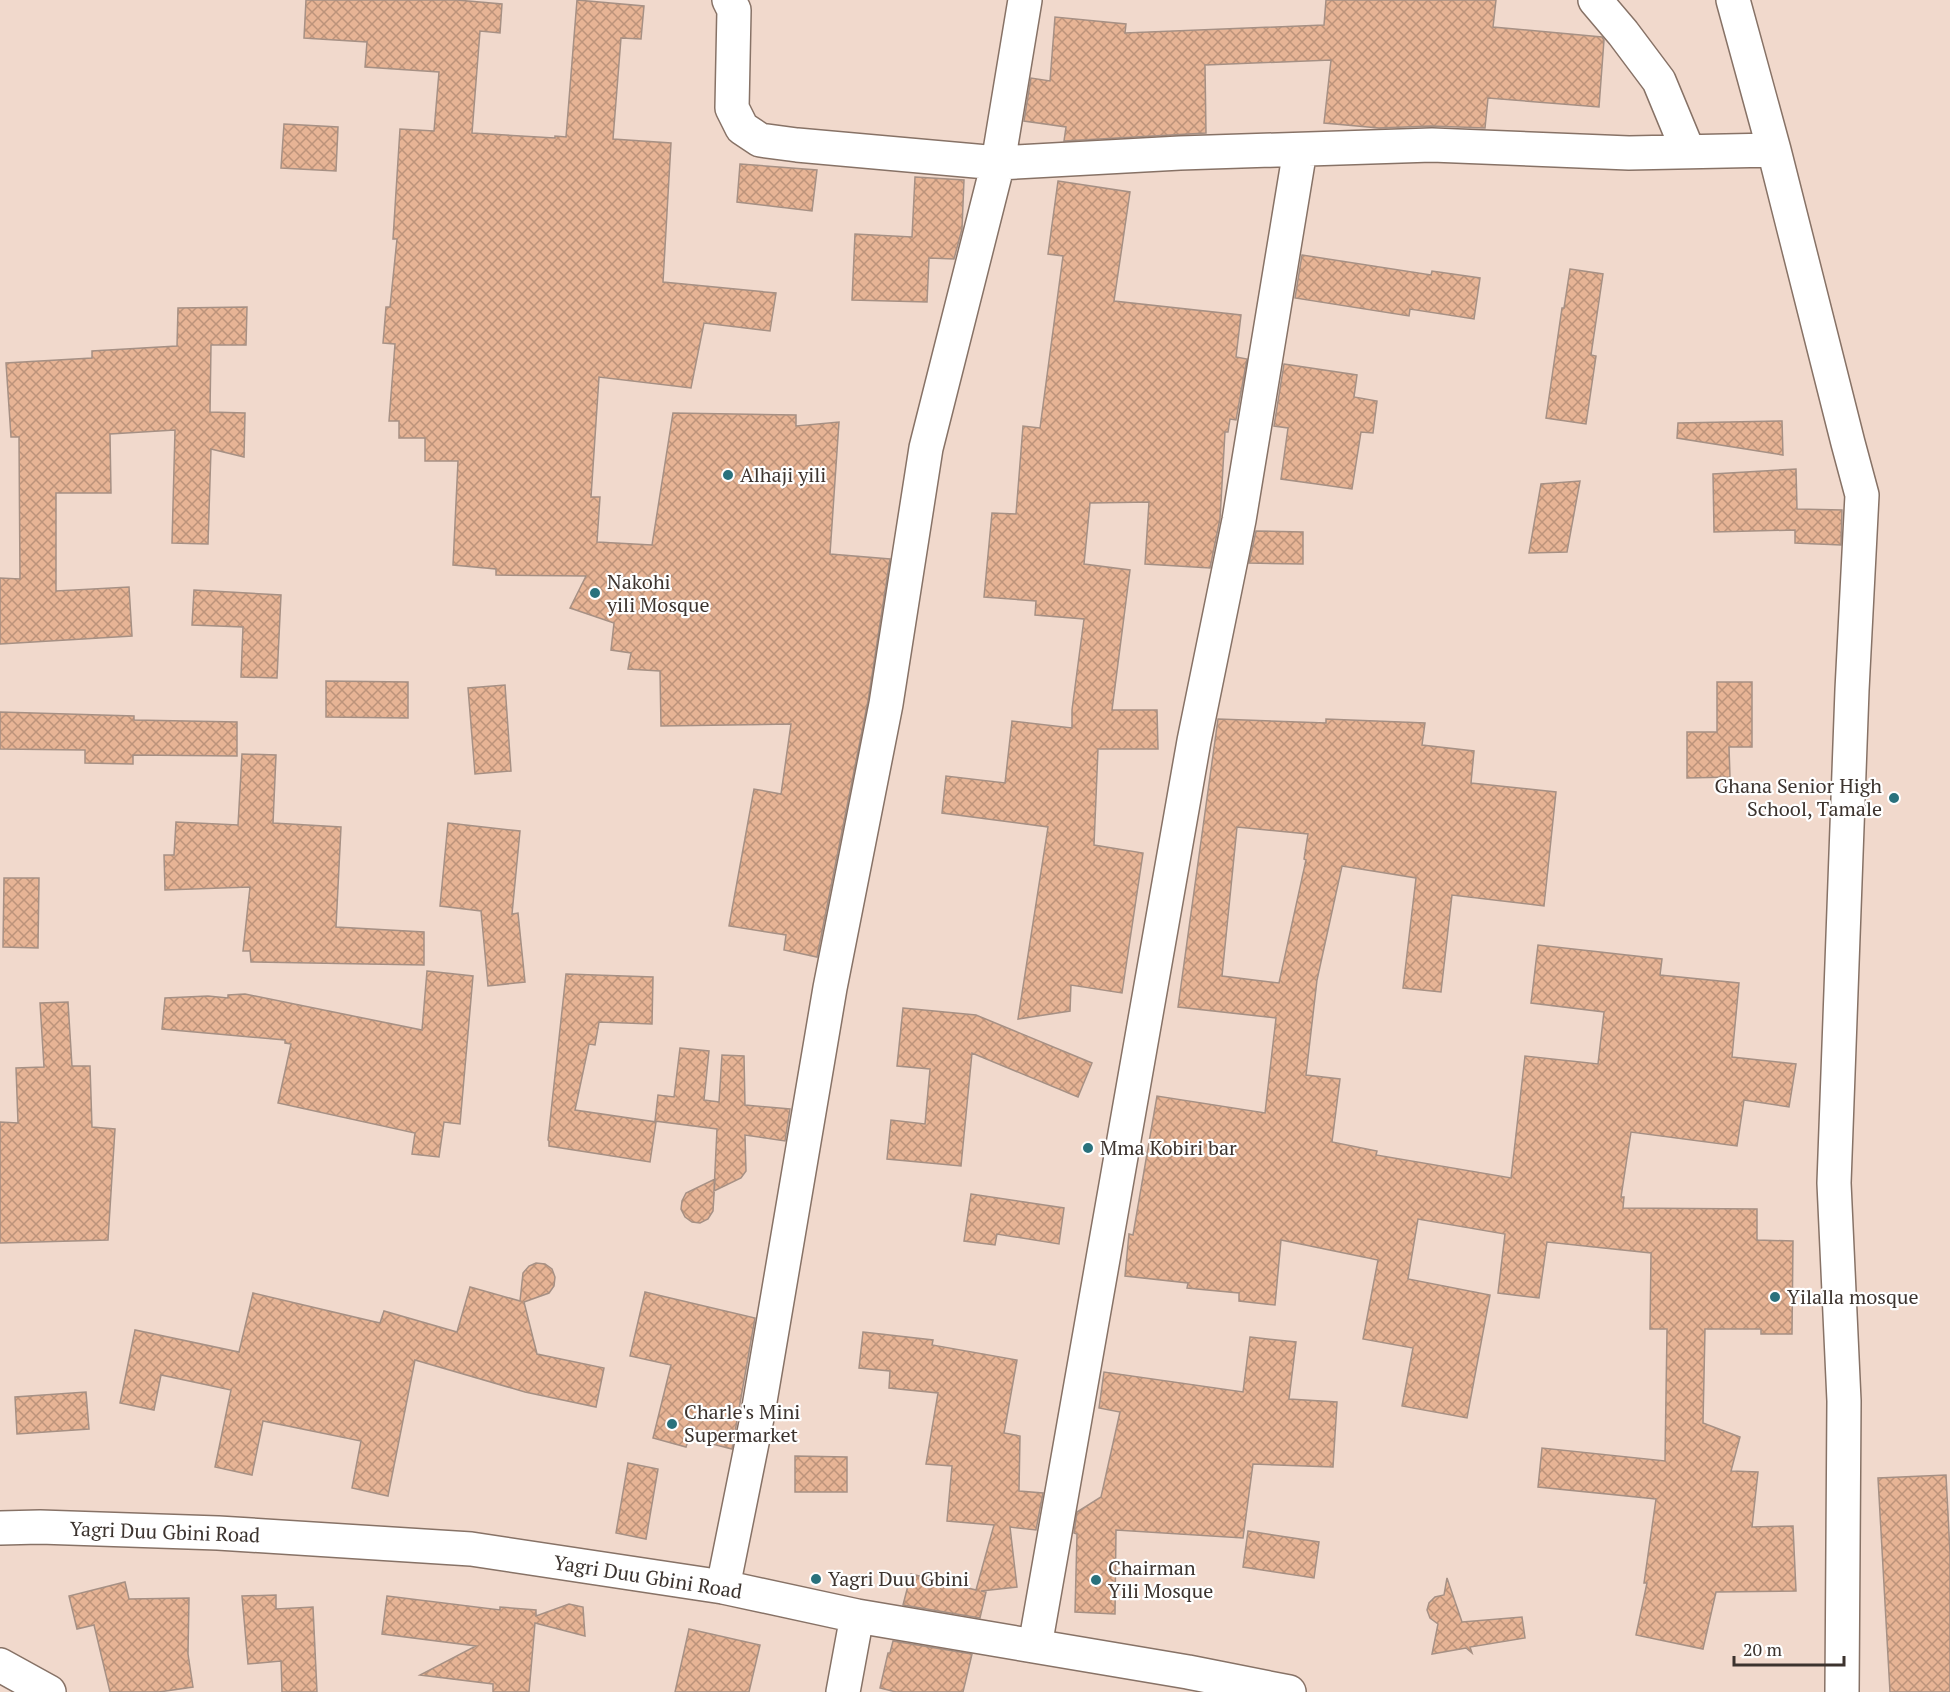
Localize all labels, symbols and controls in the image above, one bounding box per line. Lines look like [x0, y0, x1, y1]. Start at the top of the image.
place label: Alhaji yili [740, 461, 826, 488]
marker: Alhaji yili [721, 468, 735, 482]
place label: Nakohi yili Mosque [606, 568, 710, 618]
marker: Nakohi yili Mosque [588, 586, 602, 600]
place label: Ghana Senior High School, Tamale [1714, 772, 1882, 822]
marker: Ghana Senior High School, Tamale [1887, 791, 1901, 805]
place label: Mma Kobiri bar [1100, 1134, 1237, 1161]
marker: Mma Kobiri bar [1081, 1141, 1095, 1155]
place label: Yilalla mosque [1787, 1283, 1919, 1310]
marker: Yilalla mosque [1768, 1290, 1782, 1304]
place label: Charle's Mini Supermarket [684, 1398, 800, 1448]
marker: Charle's Mini Supermarket [665, 1417, 679, 1431]
street label: Yagri Duu Gbini Road [69, 1515, 261, 1548]
street label: Yagri Duu Gbini Road [552, 1548, 744, 1605]
place label: Chairman Yili Mosque [1108, 1554, 1213, 1604]
place label: Yagri Duu Gbini [828, 1565, 969, 1592]
marker: Yagri Duu Gbini [809, 1572, 823, 1586]
marker: Chairman Yili Mosque [1089, 1573, 1103, 1587]
scale bar [1734, 1629, 1844, 1667]
text: 20 m [1743, 1637, 1783, 1661]

